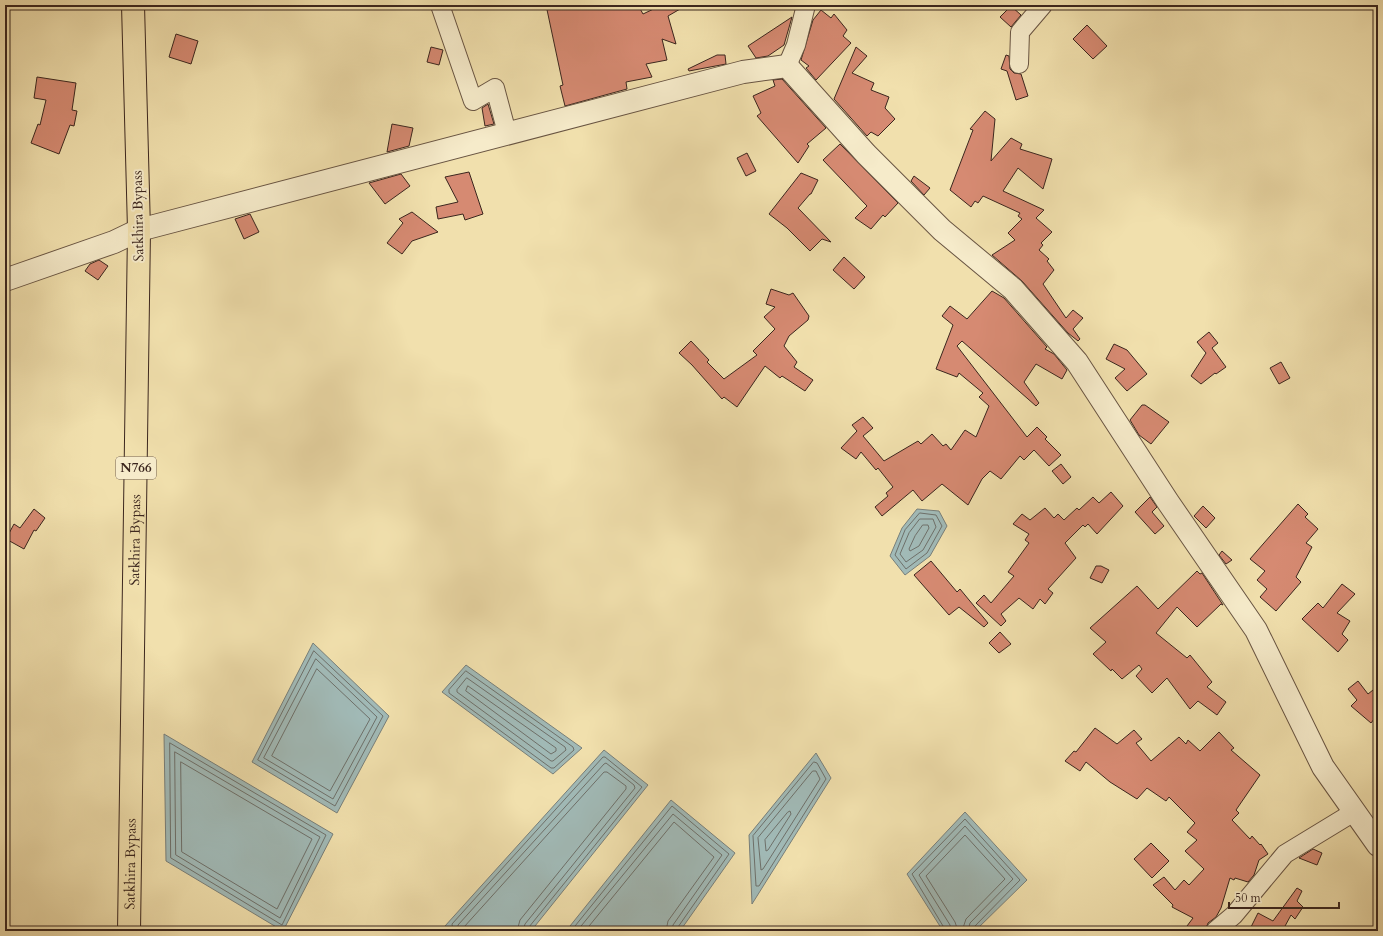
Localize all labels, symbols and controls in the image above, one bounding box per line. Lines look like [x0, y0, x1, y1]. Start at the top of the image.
street label: Satkhira Bypass [128, 170, 148, 262]
road number: N766 [116, 457, 156, 479]
street label: Satkhira Bypass [124, 494, 145, 586]
street label: Satkhira Bypass [120, 818, 140, 910]
scale bar [1229, 884, 1339, 910]
text: 50 m [1235, 890, 1262, 906]

